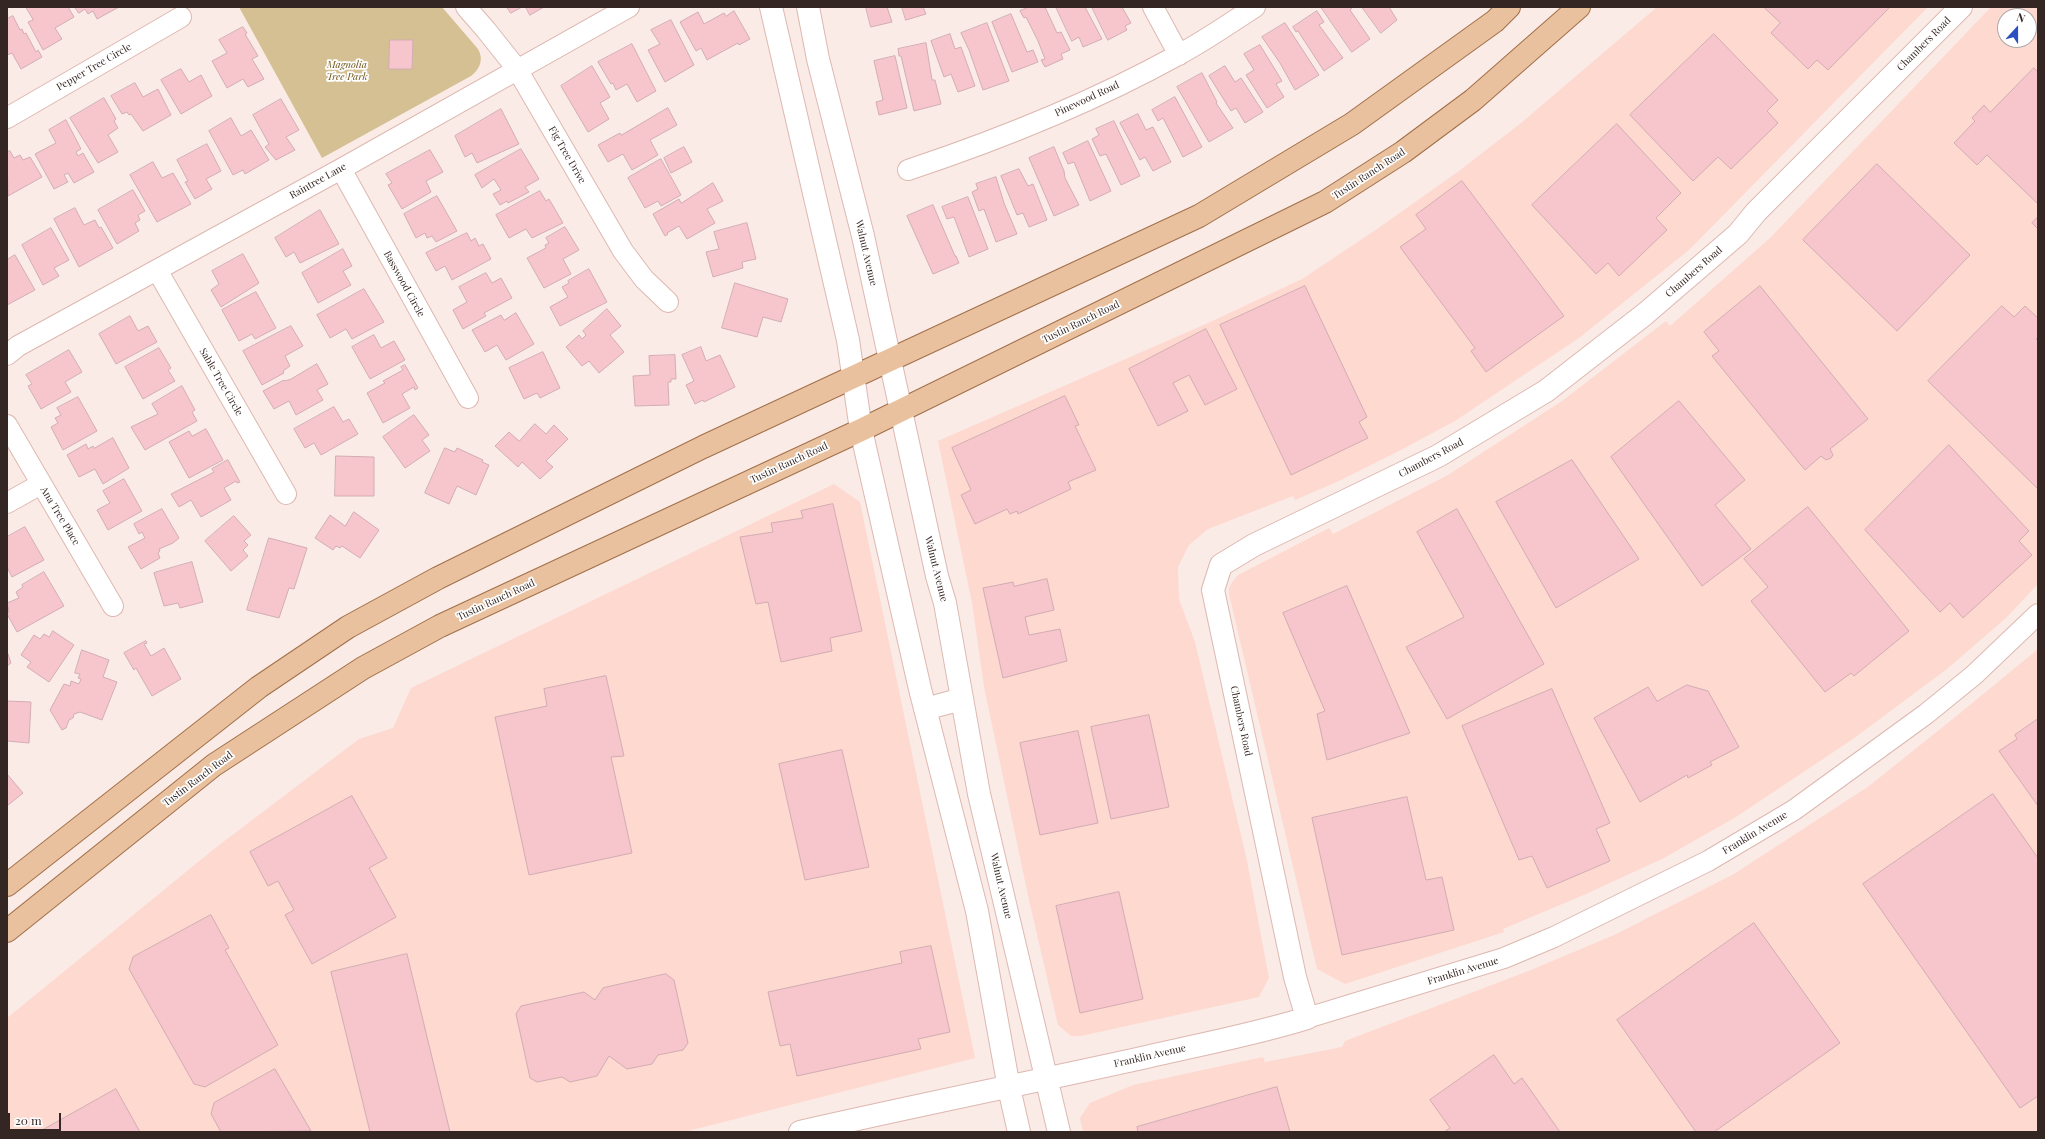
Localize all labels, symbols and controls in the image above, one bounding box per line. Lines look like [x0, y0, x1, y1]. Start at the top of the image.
north arrow [1997, 8, 2037, 48]
text: N [2015, 9, 2028, 26]
street label: Chambers Road [1894, 14, 1954, 74]
street label: Pepper Tree Circle [55, 41, 133, 93]
park label: Magnolia Tree Park [326, 59, 368, 82]
street label: Pinewood Road [1053, 79, 1121, 119]
street label: Fig Tree Drive [546, 124, 588, 186]
street label: Tustin Ranch Road [1330, 146, 1408, 202]
street label: Raintree Lane [288, 161, 348, 201]
street label: Walnut Avenue [853, 219, 879, 287]
street label: Chambers Road [1663, 244, 1725, 300]
street label: Basswood Circle [381, 249, 427, 319]
street label: Tustin Ranch Road [1041, 298, 1121, 346]
street label: Sable Tree Circle [197, 346, 245, 418]
street label: Chambers Road [1397, 436, 1465, 480]
street label: Tustin Ranch Road [748, 440, 830, 486]
street label: Ana Tree Place [38, 484, 82, 548]
street label: Walnut Avenue [922, 535, 950, 603]
street label: Tustin Ranch Road [455, 577, 537, 623]
street label: Chambers Road [1228, 685, 1254, 757]
street label: Tustin Ranch Road [161, 749, 235, 809]
street label: Franklin Avenue [1720, 809, 1790, 857]
street label: Walnut Avenue [988, 852, 1014, 920]
street label: Franklin Avenue [1426, 955, 1500, 987]
street label: Franklin Avenue [1113, 1042, 1187, 1070]
scale bar [10, 1105, 63, 1131]
text: 20 m [15, 1112, 42, 1128]

